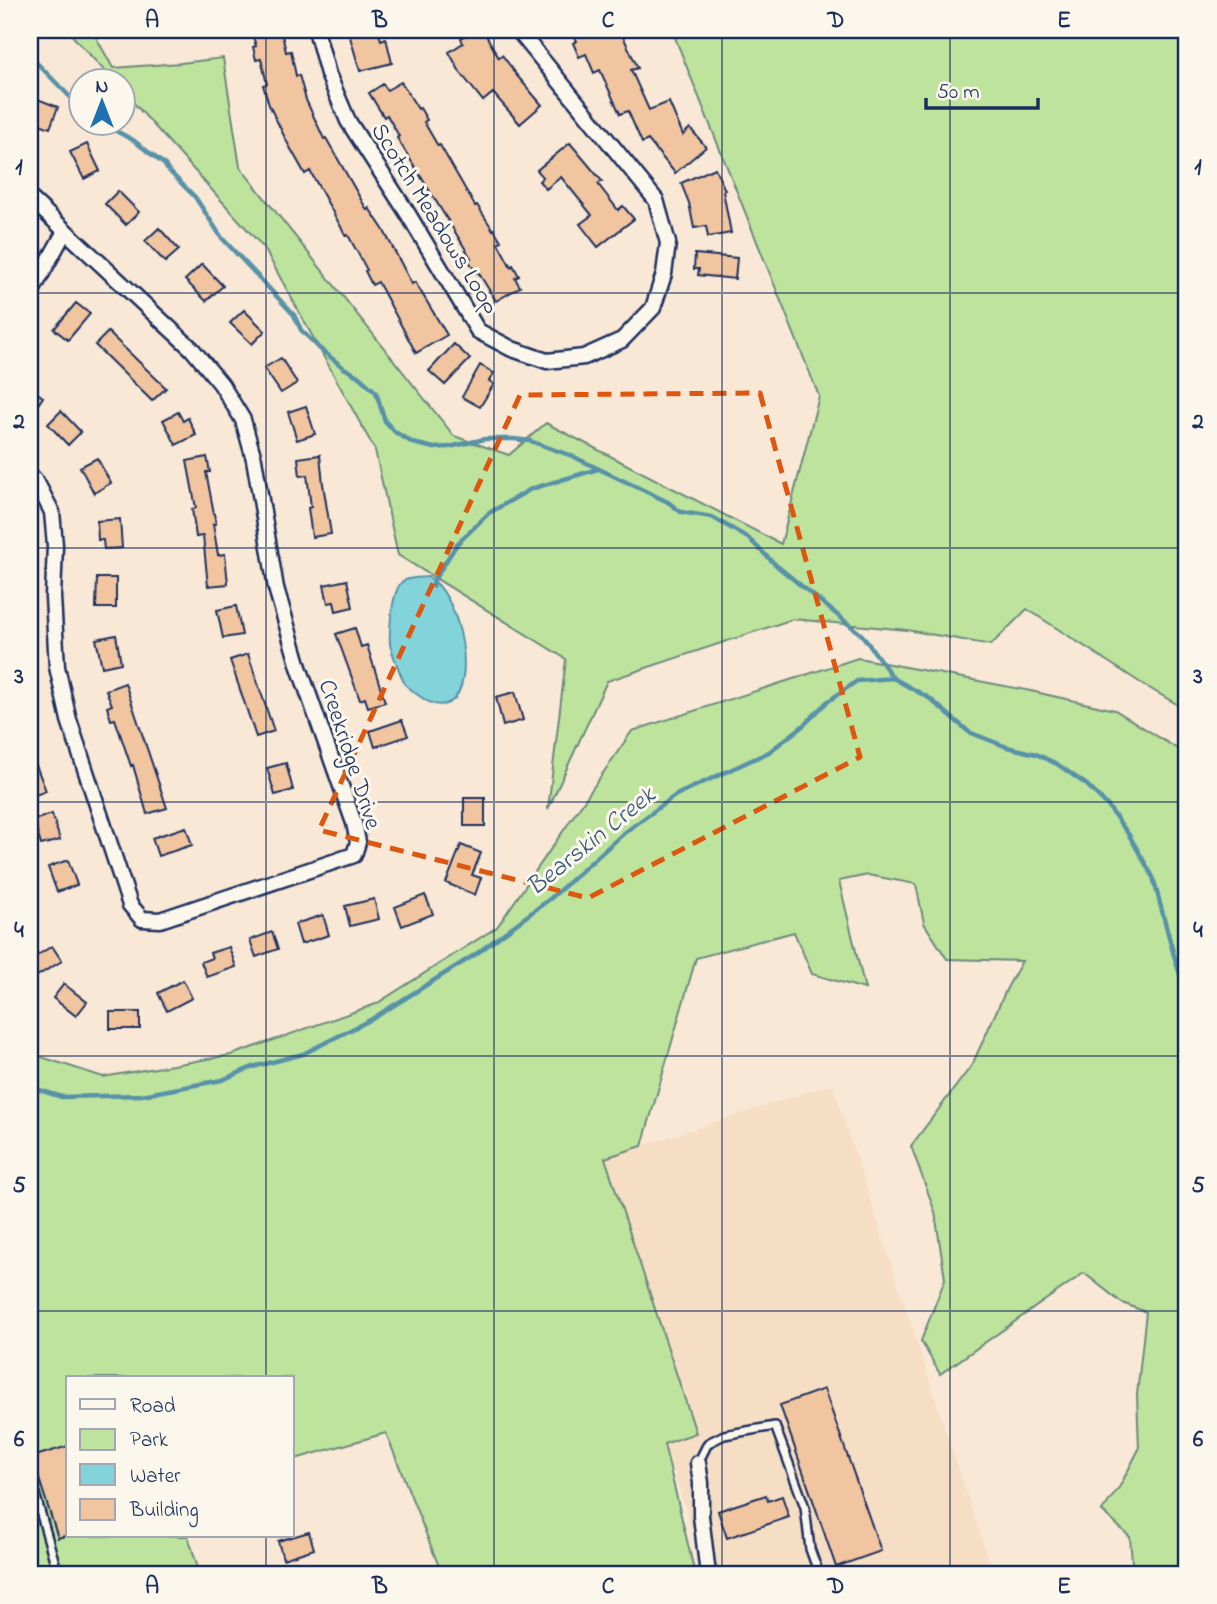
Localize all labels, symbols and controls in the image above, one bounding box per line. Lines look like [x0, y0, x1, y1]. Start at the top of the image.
text: A [145, 5, 159, 38]
text: B [371, 5, 388, 38]
text: C [602, 5, 615, 38]
text: D [827, 5, 844, 38]
text: E [1057, 5, 1071, 38]
north arrow [66, 66, 136, 136]
scale bar [926, 66, 1038, 110]
text: N [96, 74, 109, 101]
text: 50 m [937, 78, 980, 108]
street label: Scotch Meadows Loop [361, 117, 507, 322]
text: 1 [15, 152, 23, 185]
text: 1 [1194, 152, 1202, 185]
text: 2 [12, 406, 25, 439]
text: 2 [1191, 406, 1204, 439]
text: 3 [13, 661, 24, 694]
text: 3 [1192, 661, 1203, 694]
street label: Creekridge Drive [308, 675, 389, 834]
water label: Bearskin Creek [519, 777, 666, 906]
text: 4 [14, 915, 24, 948]
text: 4 [1193, 915, 1203, 948]
text: 5 [12, 1170, 26, 1203]
text: 5 [1191, 1170, 1205, 1203]
legend [66, 1376, 294, 1538]
text: Road [130, 1392, 176, 1422]
text: 6 [14, 1424, 25, 1457]
text: 6 [1193, 1424, 1204, 1457]
text: Park [130, 1426, 169, 1456]
text: Water [130, 1462, 181, 1492]
text: Building [129, 1496, 199, 1528]
text: A [145, 1571, 159, 1604]
text: B [371, 1571, 388, 1604]
text: C [602, 1571, 615, 1604]
text: D [827, 1571, 844, 1604]
text: E [1057, 1571, 1071, 1604]

